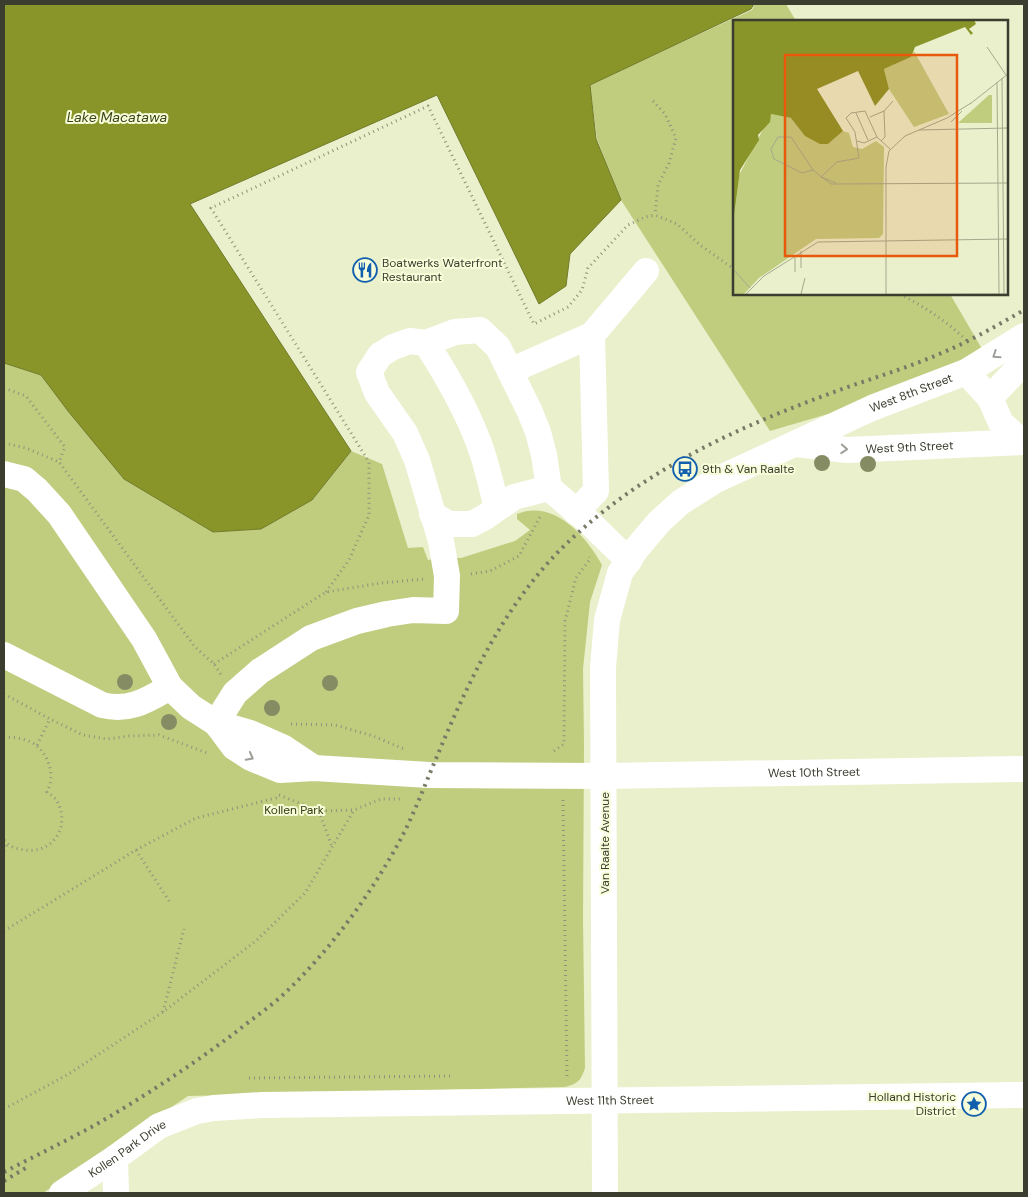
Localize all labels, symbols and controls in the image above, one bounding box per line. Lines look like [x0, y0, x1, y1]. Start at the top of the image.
inset map [733, 20, 1008, 295]
water label: Lake Macatawa [67, 108, 168, 126]
place label: Boatwerks Waterfront Restaurant [382, 255, 503, 285]
restaurant icon: Boatwerks Waterfront Restaurant [352, 257, 378, 283]
one-way arrow [992, 349, 1001, 358]
street label: West 8th Street [867, 370, 955, 416]
street label: West 9th Street [865, 437, 954, 457]
one-way arrow [841, 444, 849, 455]
bus stop icon: 9th & Van Raalte [672, 456, 698, 482]
place label: 9th & Van Raalte [702, 461, 795, 477]
one-way arrow [244, 750, 253, 760]
street label: West 10th Street [768, 764, 861, 781]
street label: Van Raalte Avenue [597, 792, 613, 894]
park label: Kollen Park [264, 802, 324, 818]
place label: Holland Historic District [869, 1089, 956, 1119]
place icon: Holland Historic District [961, 1091, 987, 1117]
street label: West 11th Street [566, 1092, 654, 1109]
street label: Kollen Park Drive [85, 1116, 168, 1181]

